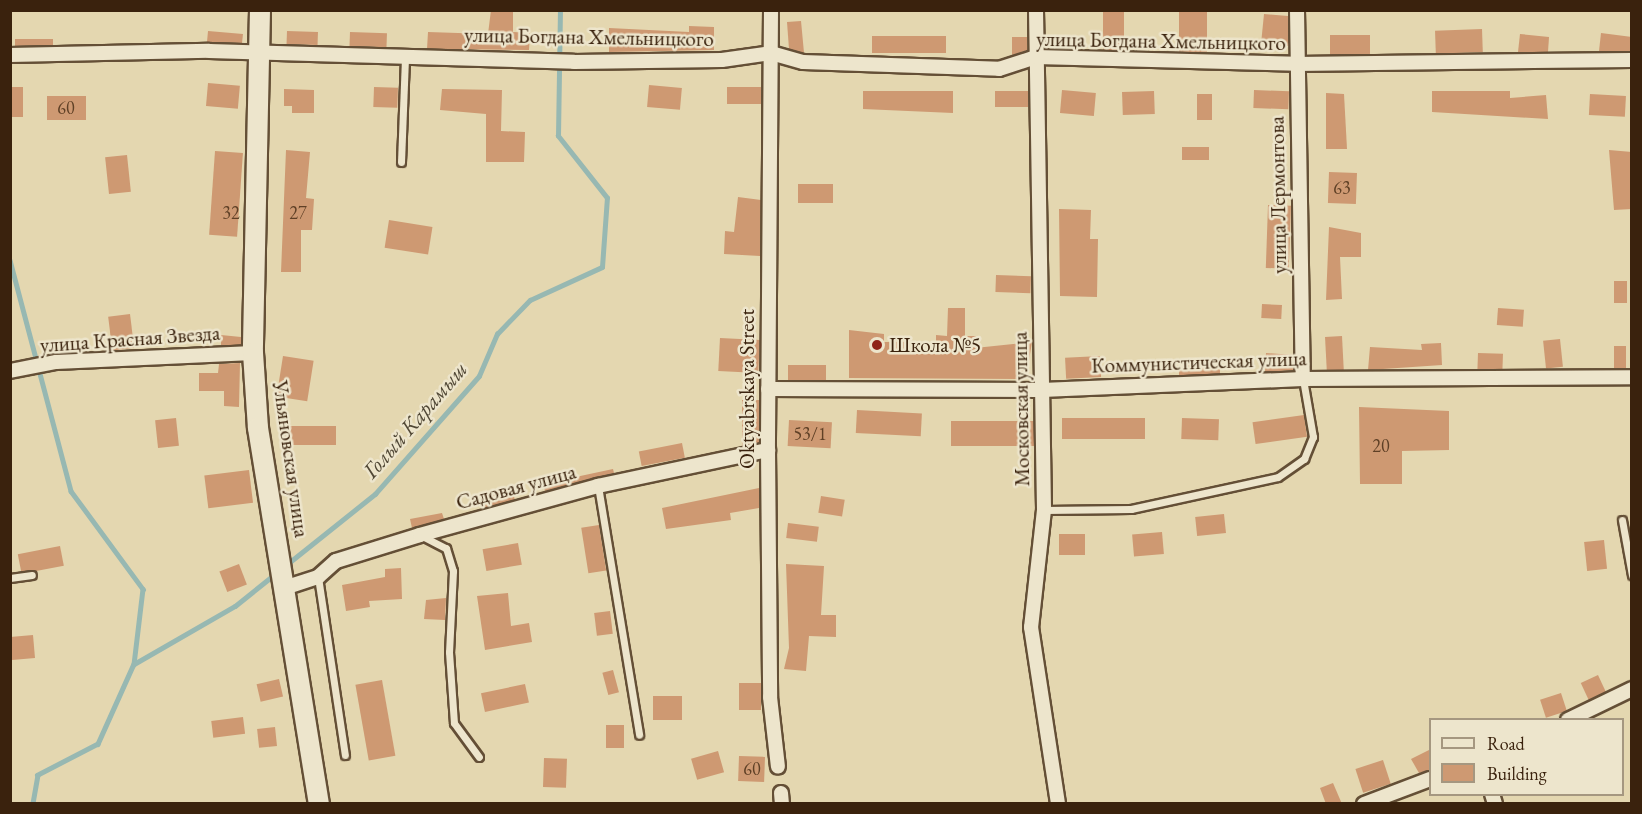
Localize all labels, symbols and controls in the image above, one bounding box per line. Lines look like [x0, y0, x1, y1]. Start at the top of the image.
street label: улица Богдана Хмельницкого [464, 22, 714, 52]
street label: улица Богдана Хмельницкого [1036, 26, 1286, 56]
house number: 60 [57, 97, 75, 119]
street label: улица Лермонтова [1264, 116, 1292, 274]
house number: 63 [1333, 177, 1351, 199]
house number: 32 [222, 202, 240, 224]
house number: 27 [289, 202, 307, 224]
street label: Oktyabrskaya Street [734, 309, 760, 469]
street label: улица Красная Звезда [39, 320, 221, 358]
street label: Московская улица [1007, 331, 1035, 487]
place label: Школа №5 [889, 332, 981, 358]
marker: Школа №5 [870, 338, 884, 352]
street label: Коммунистическая улица [1091, 346, 1307, 378]
water label: Голый Карамыш [357, 356, 473, 484]
street label: Ульяновская улица [267, 379, 315, 539]
house number: 53/1 [793, 423, 827, 445]
house number: 20 [1372, 435, 1390, 457]
street label: Садовая улица [453, 459, 579, 515]
legend [1429, 718, 1624, 796]
text: Road [1487, 732, 1525, 755]
house number: 60 [743, 758, 761, 780]
text: Building [1487, 762, 1547, 785]

